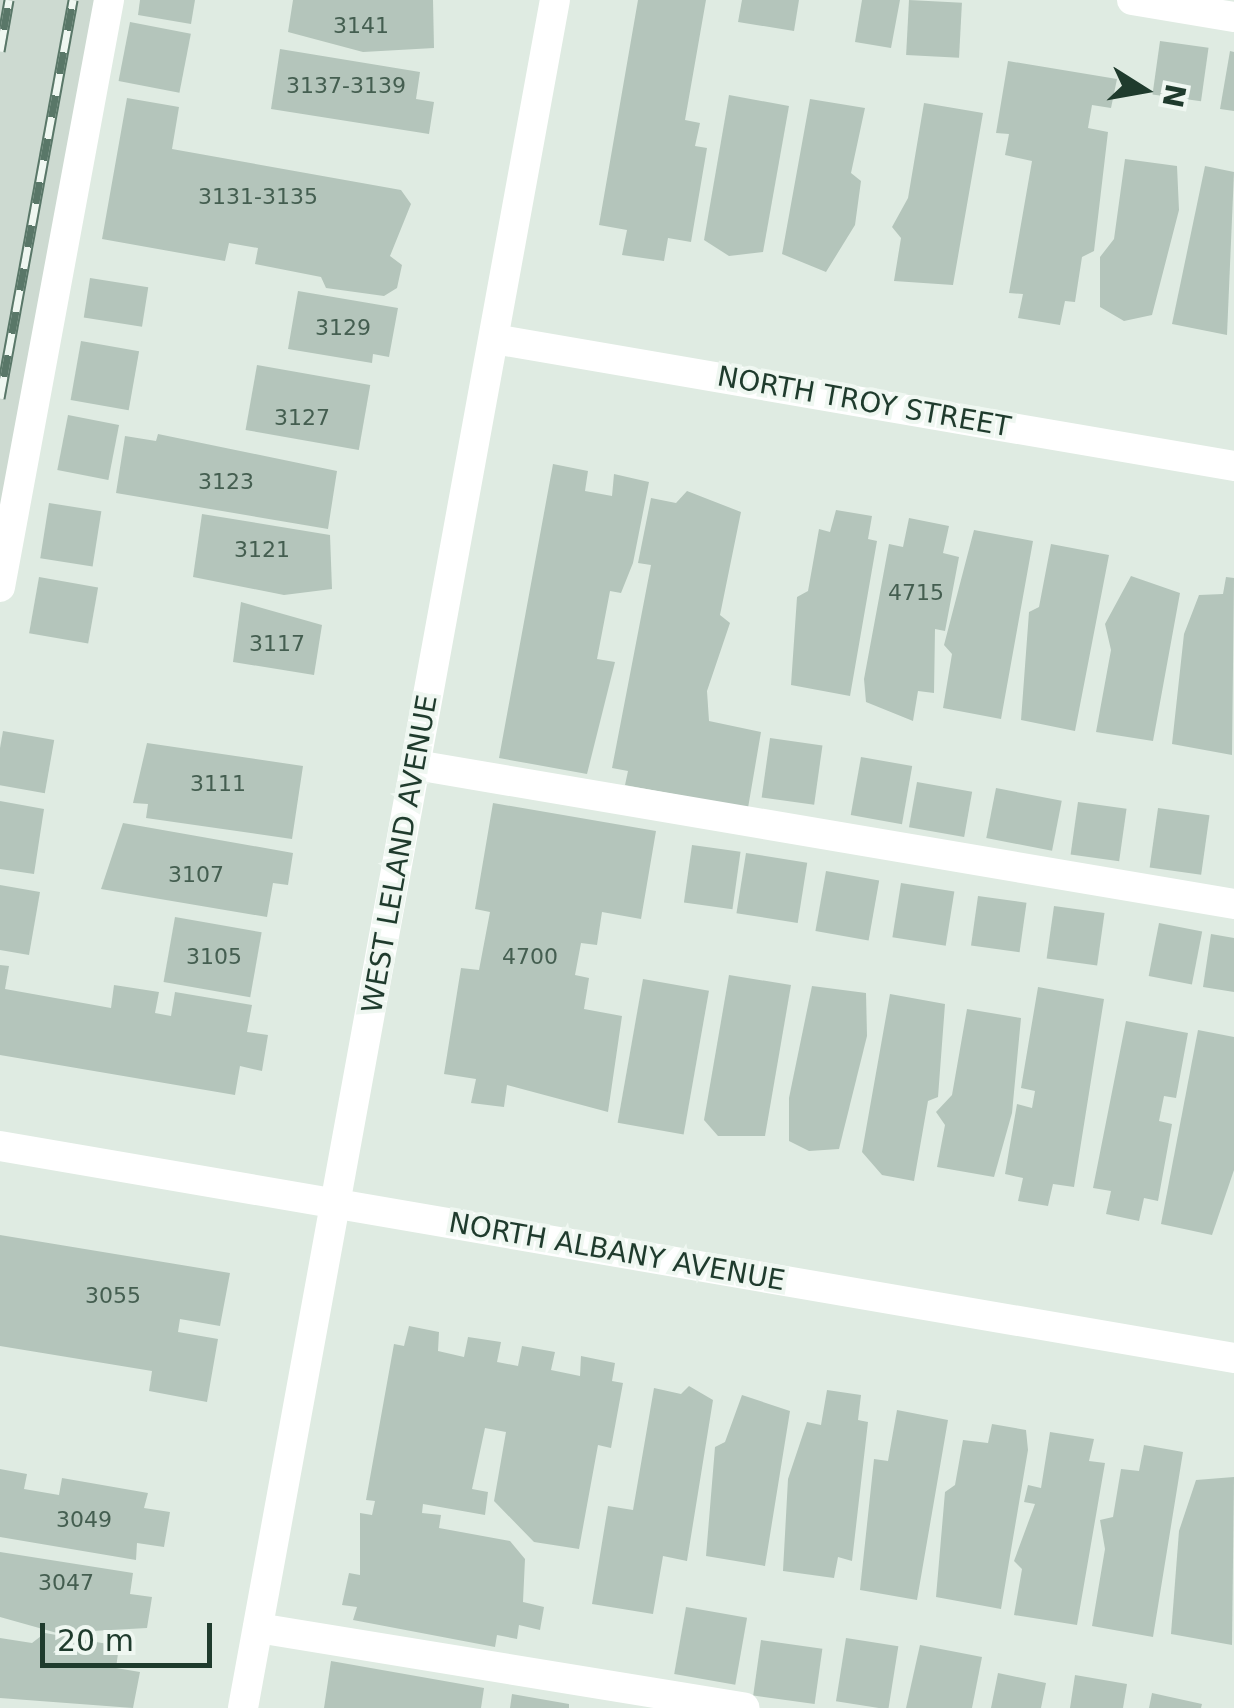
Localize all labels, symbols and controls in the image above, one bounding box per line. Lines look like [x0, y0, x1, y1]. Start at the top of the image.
house number: 3141 [333, 13, 389, 39]
north arrow [1094, 40, 1194, 140]
house number: 3137-3139 [286, 73, 406, 99]
text: N [1156, 81, 1192, 110]
house number: 3131-3135 [198, 184, 318, 210]
house number: 3129 [315, 315, 371, 341]
street label: NORTH TROY STREET [715, 360, 1013, 444]
house number: 3127 [274, 405, 330, 431]
house number: 3123 [198, 469, 254, 495]
house number: 3121 [234, 537, 290, 563]
house number: 4715 [888, 580, 944, 606]
house number: 3117 [249, 631, 305, 657]
street label: WEST LELAND AVENUE [355, 692, 445, 1016]
house number: 3111 [190, 771, 246, 797]
house number: 3107 [168, 862, 224, 888]
house number: 3105 [186, 944, 242, 970]
house number: 4700 [502, 944, 558, 970]
street label: NORTH ALBANY AVENUE [446, 1206, 788, 1298]
house number: 3055 [85, 1283, 141, 1309]
house number: 3049 [56, 1507, 112, 1533]
house number: 3047 [38, 1570, 94, 1596]
scale bar [45, 1603, 218, 1665]
text: 20 m [57, 1623, 134, 1658]

